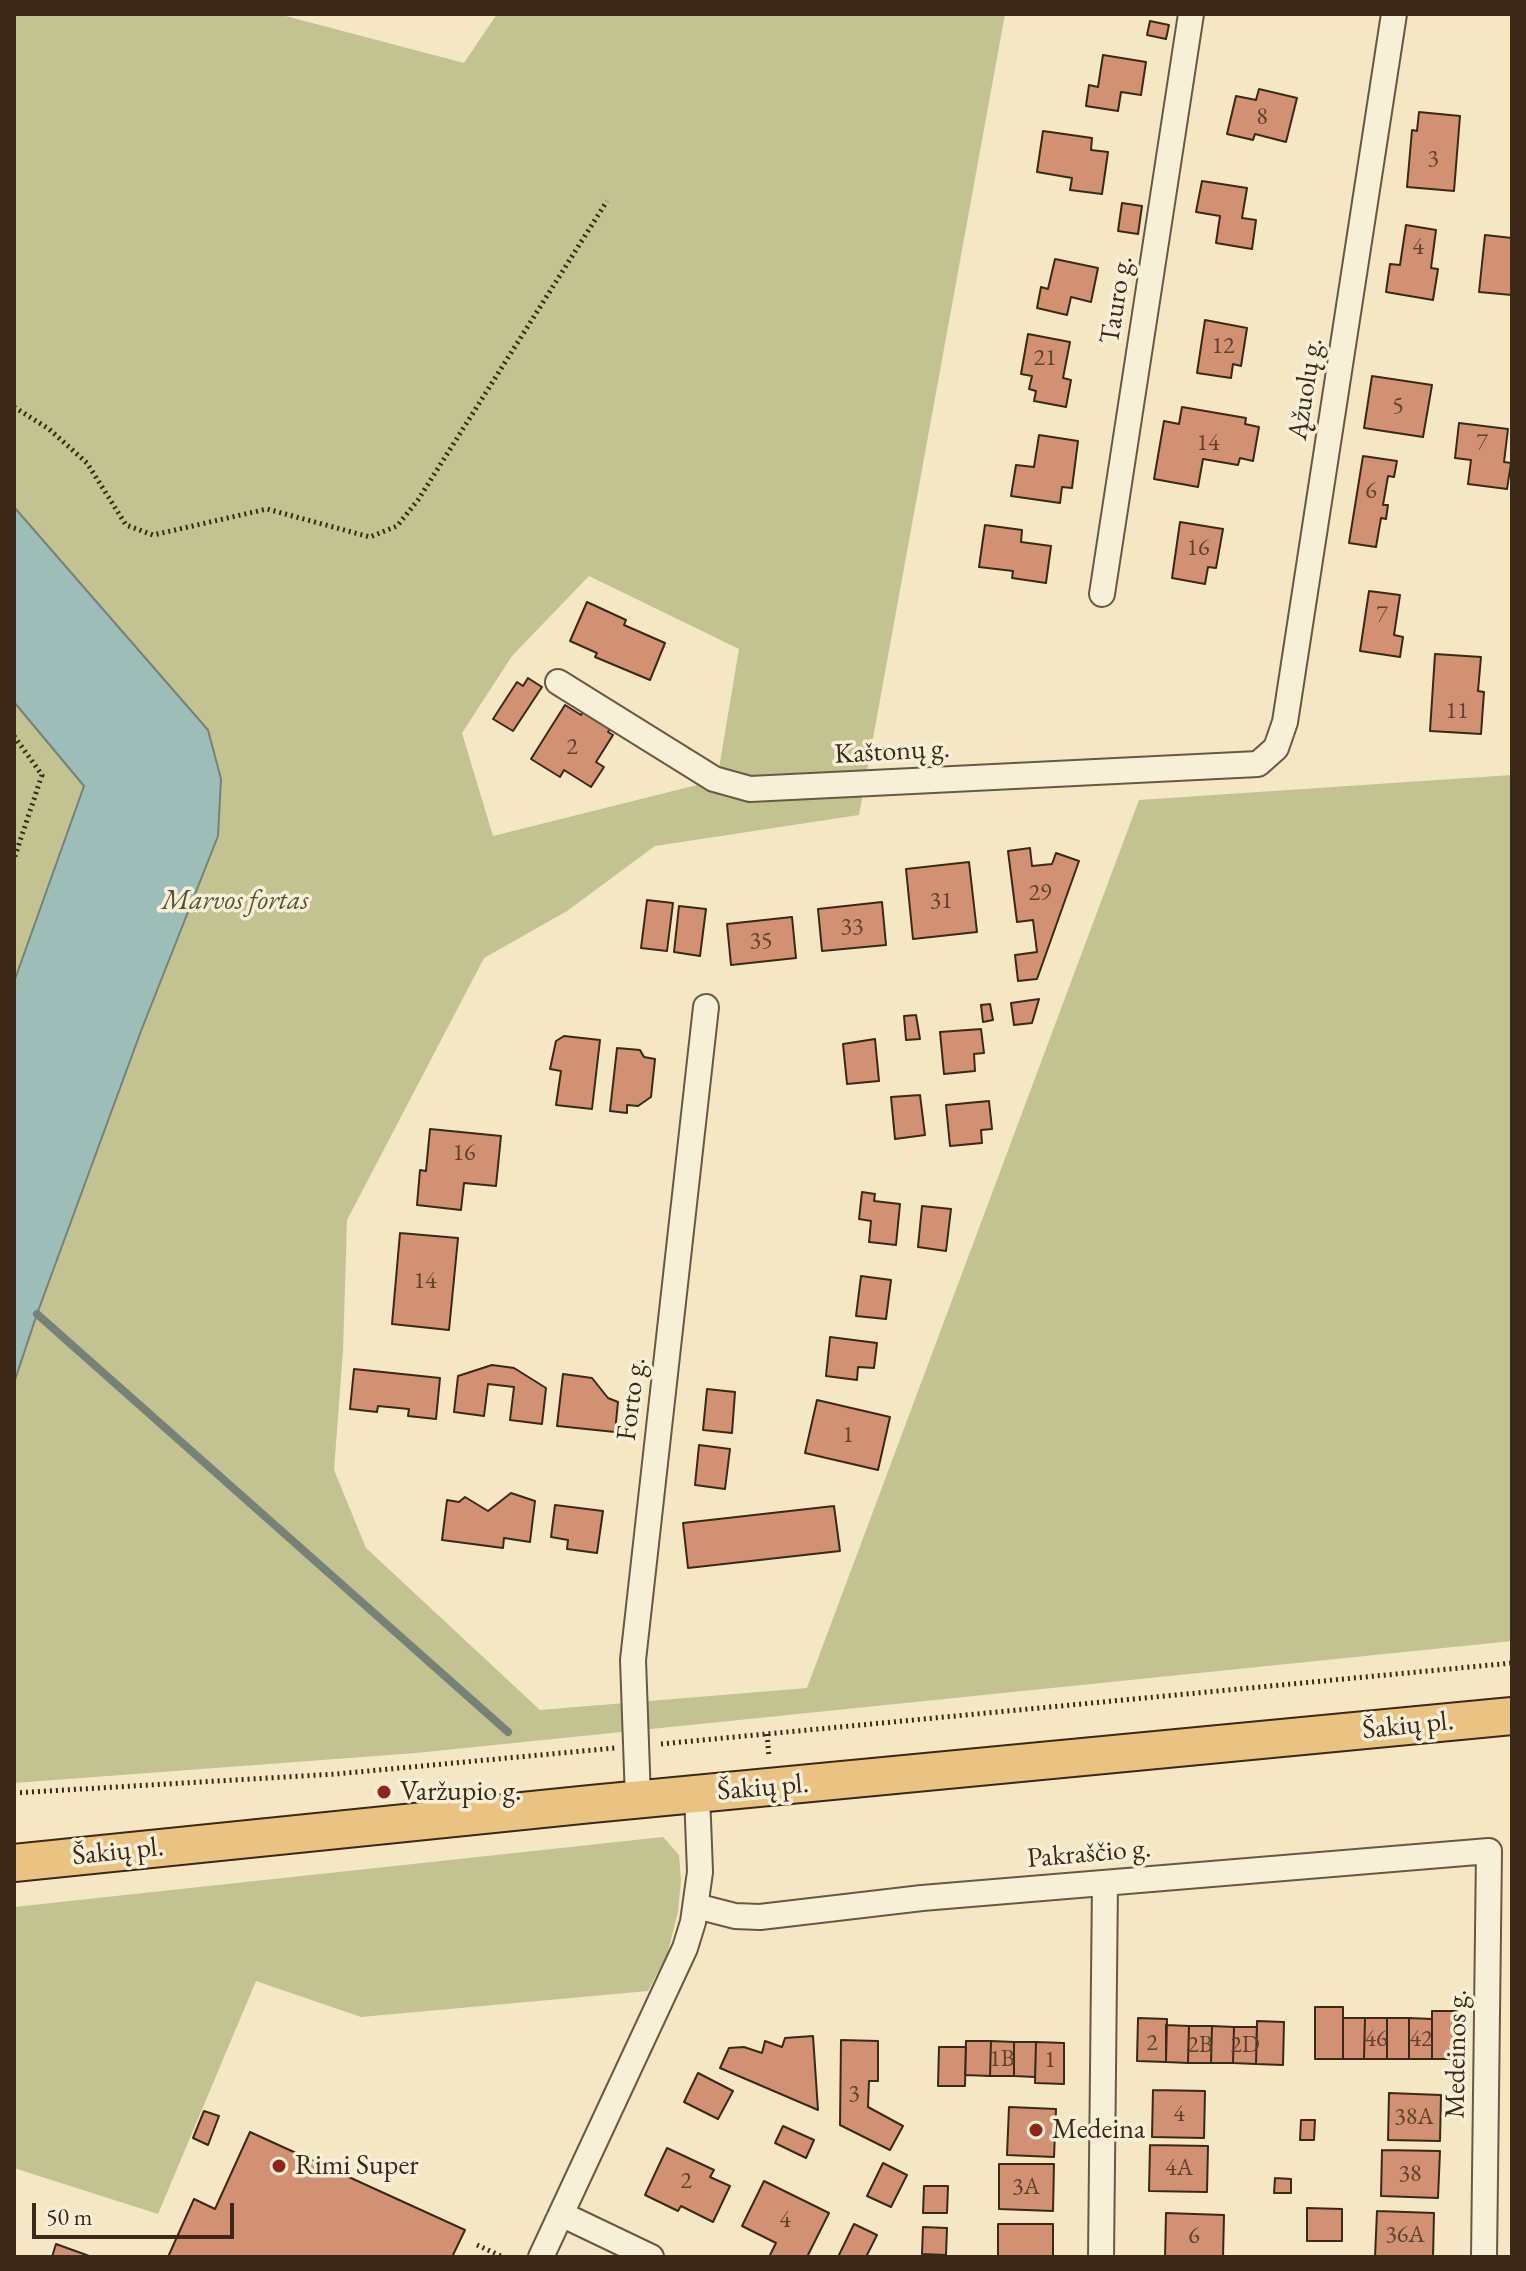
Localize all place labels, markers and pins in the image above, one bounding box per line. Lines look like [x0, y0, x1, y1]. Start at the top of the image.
place label: Varžupio g. [400, 1775, 521, 1809]
marker: Varžupio g. [375, 1783, 393, 1801]
place label: Medeina [1052, 2113, 1145, 2147]
marker: Medeina [1027, 2121, 1045, 2139]
place label: Rimi Super [295, 2149, 419, 2183]
marker: Rimi Super [270, 2157, 288, 2175]

